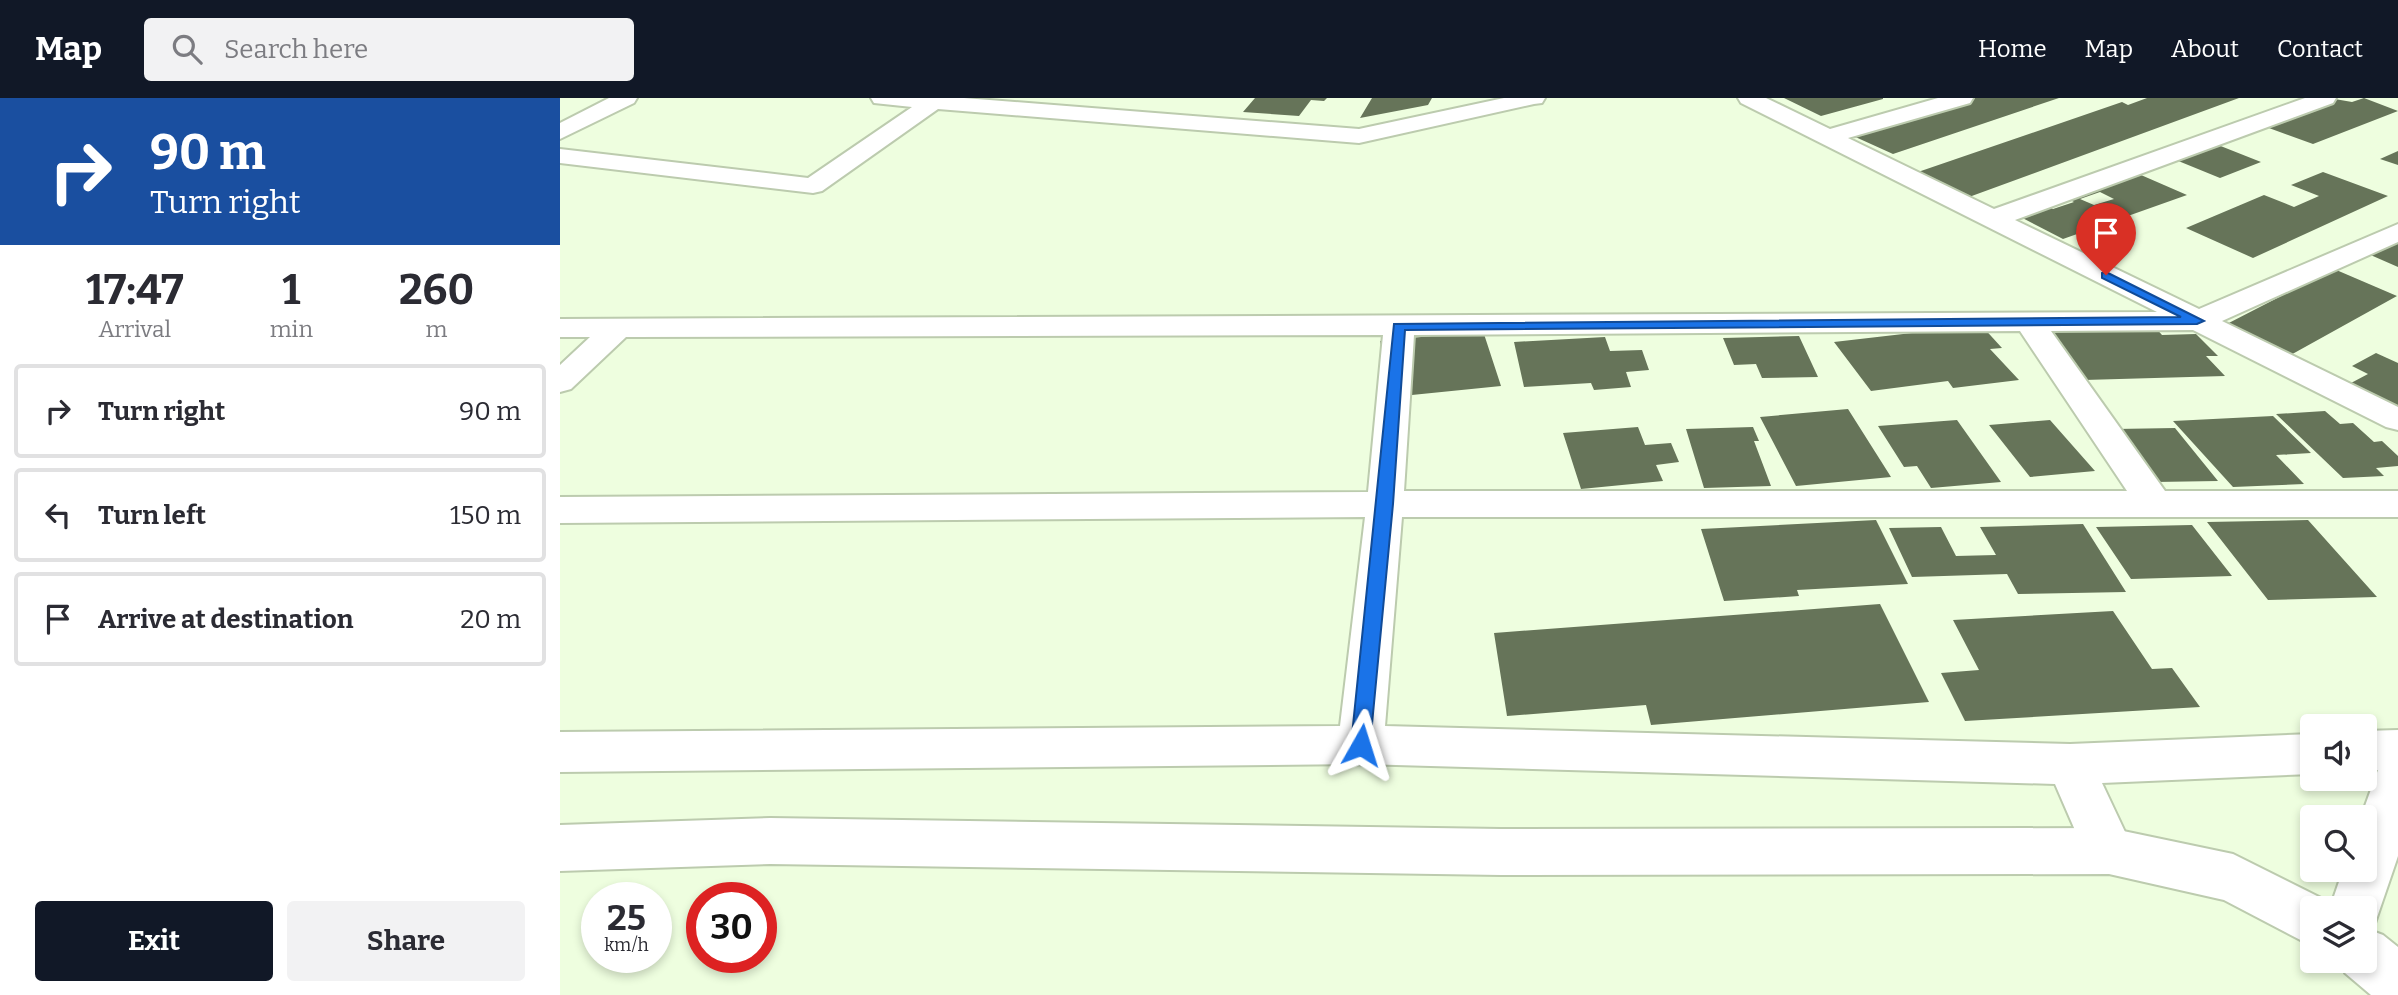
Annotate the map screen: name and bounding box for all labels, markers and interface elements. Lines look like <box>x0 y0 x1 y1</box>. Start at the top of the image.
search box <box>144 18 634 81</box>
text: Map <box>35 29 102 69</box>
icon: search <box>168 30 206 68</box>
text: Search here <box>224 34 368 65</box>
text: Home <box>1978 35 2047 63</box>
text: Map <box>2085 35 2133 63</box>
text: About <box>2171 35 2239 63</box>
text: Contact <box>2277 35 2363 63</box>
text: 90 m <box>150 123 266 182</box>
icon: right <box>35 126 126 217</box>
text: Turn right <box>150 183 301 221</box>
pin <box>2076 203 2136 275</box>
icon: arrive <box>2087 214 2125 252</box>
text: 17:47 <box>86 265 184 315</box>
text: 1 <box>282 265 300 315</box>
text: 260 <box>399 265 474 315</box>
text: Arrival <box>98 315 171 343</box>
text: min <box>270 315 313 343</box>
text: m <box>426 315 447 343</box>
icon: right <box>39 392 77 430</box>
text: Turn right <box>98 396 225 427</box>
text: 90 m <box>459 396 521 427</box>
icon: left <box>39 496 77 534</box>
text: Turn left <box>98 500 206 531</box>
text: 150 m <box>450 500 521 531</box>
icon: arrive <box>39 600 77 638</box>
text: Arrive at destination <box>98 604 353 635</box>
text: 20 m <box>460 604 521 635</box>
position arrow <box>1324 708 1398 782</box>
map controls <box>2300 714 2377 973</box>
button: sound <box>2300 714 2377 791</box>
button: search <box>2300 805 2377 882</box>
speed limit sign: 30 <box>686 882 777 973</box>
button: layers <box>2300 896 2377 973</box>
text: 25 <box>607 897 646 939</box>
button: Exit <box>35 901 273 981</box>
button: Share <box>287 901 525 981</box>
text: km/h <box>604 934 649 956</box>

